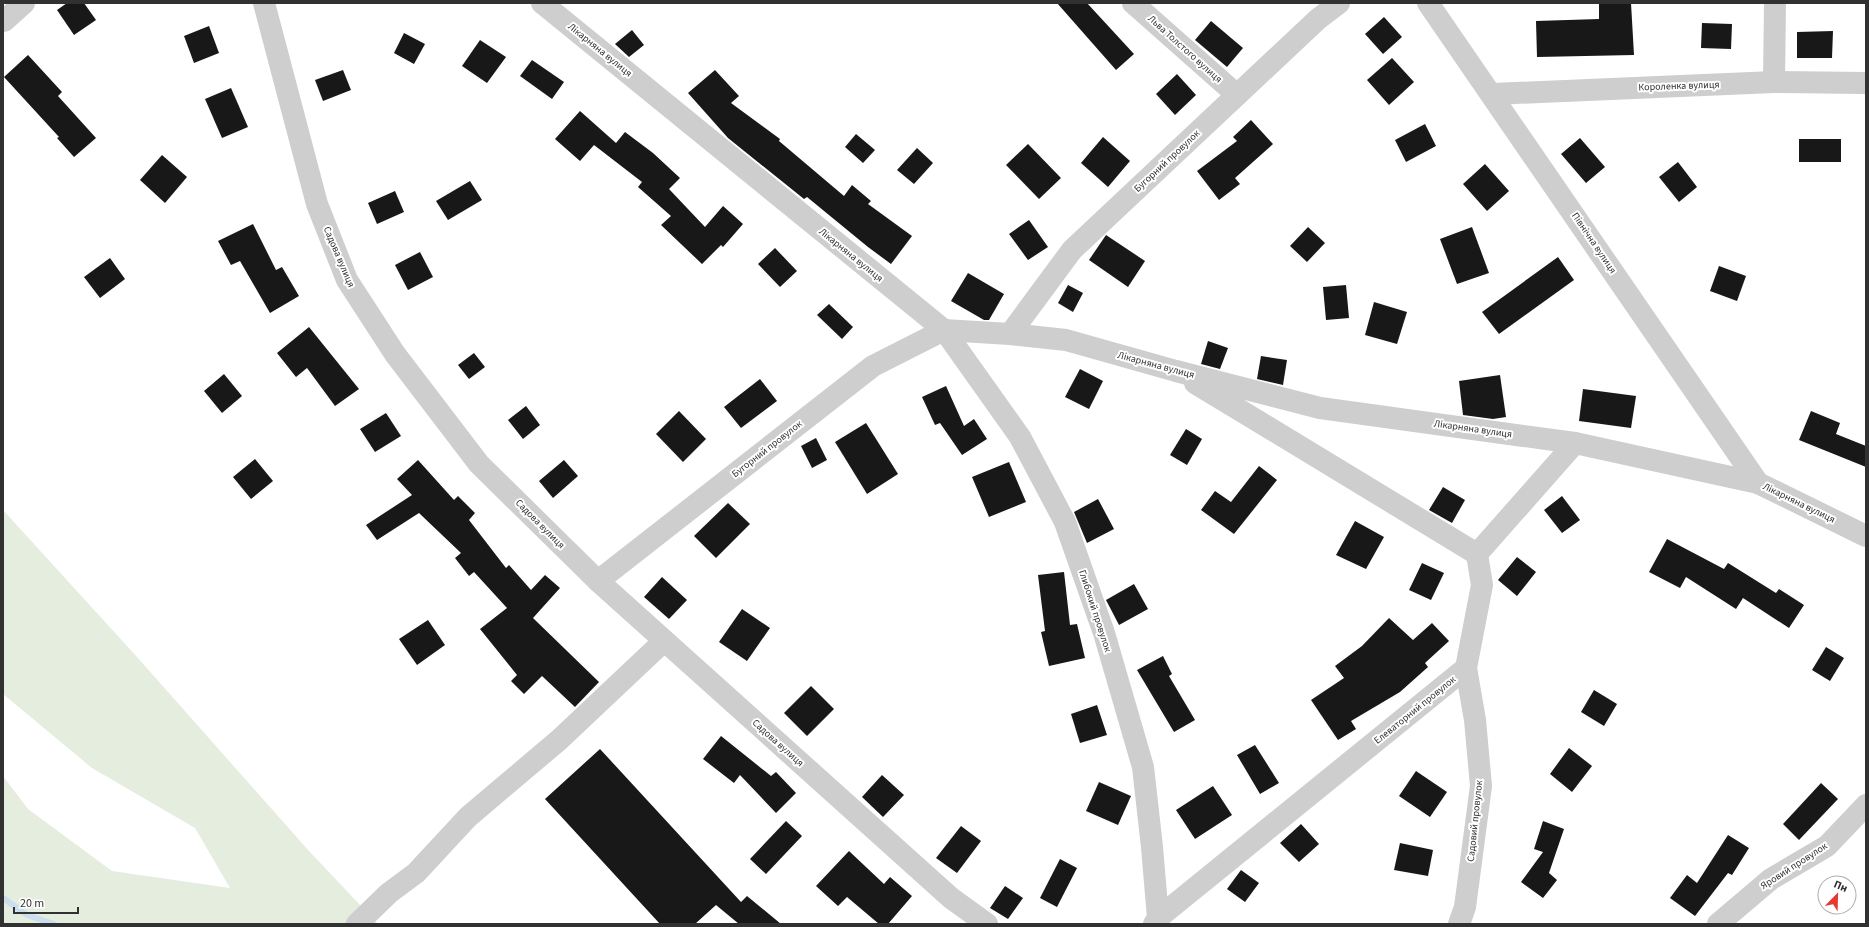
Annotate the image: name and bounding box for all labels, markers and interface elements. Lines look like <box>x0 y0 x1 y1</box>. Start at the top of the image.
street label: Льва Толстого вулиця <box>1145 12 1225 86</box>
street label: Лікарняна вулиця <box>565 20 635 80</box>
street label: Короленка вулиця <box>1638 78 1720 94</box>
street label: Бугорний провулок <box>1131 127 1203 195</box>
street label: Північна вулиця <box>1568 210 1620 276</box>
street label: Садова вулиця <box>320 224 358 290</box>
street label: Лікарняна вулиця <box>816 225 886 285</box>
street label: Лікарняна вулиця <box>1116 348 1196 382</box>
street label: Бугорний провулок <box>729 417 805 481</box>
street label: Лікарняна вулиця <box>1433 417 1513 441</box>
street label: Лікарняна вулиця <box>1760 479 1838 527</box>
street label: Садова вулиця <box>512 496 568 552</box>
street label: Глибокий провулок <box>1075 568 1115 654</box>
street label: Елеваторний провулок <box>1371 673 1459 747</box>
street label: Садова вулиця <box>749 716 807 770</box>
street label: Садовий провулок <box>1464 780 1486 862</box>
street label: Яровий провулок <box>1758 839 1830 893</box>
north arrow <box>1817 875 1857 915</box>
text: Пн <box>1831 877 1850 896</box>
scale bar <box>14 889 78 915</box>
text: 20 m <box>20 895 44 912</box>

